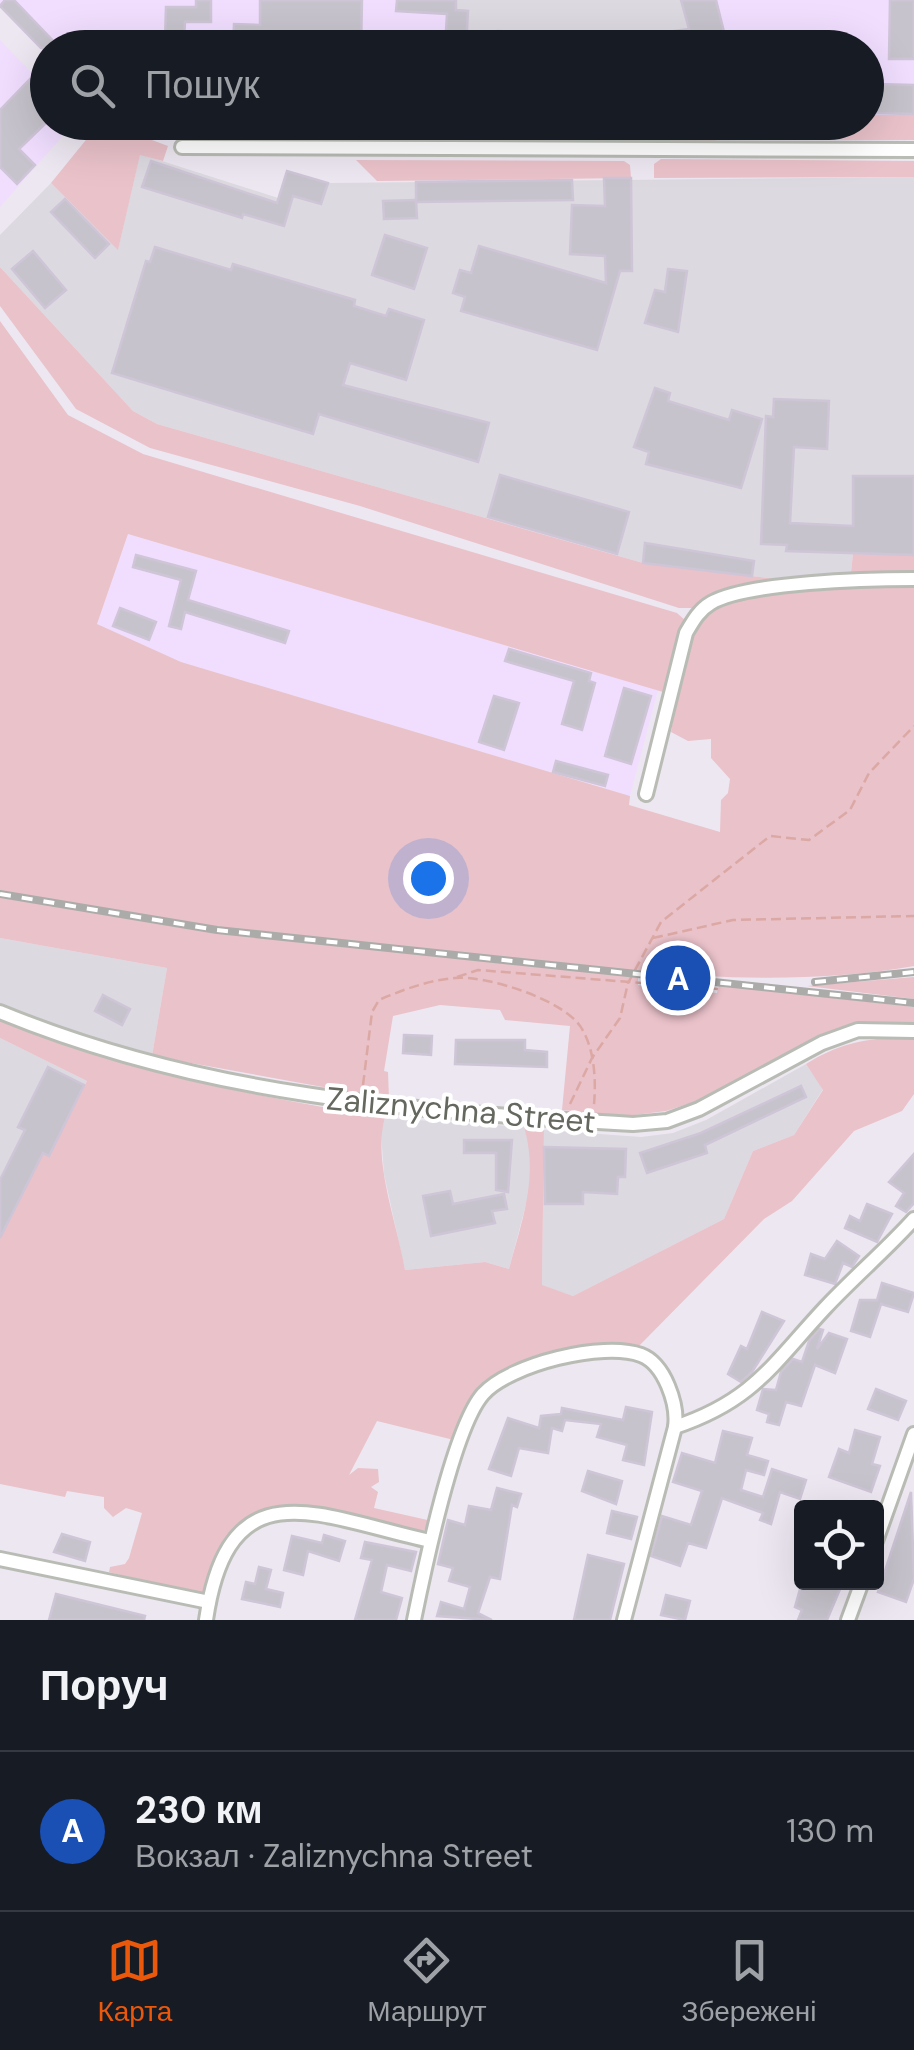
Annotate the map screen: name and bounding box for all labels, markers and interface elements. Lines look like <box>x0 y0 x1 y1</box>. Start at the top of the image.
search box <box>30 30 884 140</box>
icon: search <box>65 58 120 113</box>
text: Пошук <box>145 60 260 110</box>
your location <box>403 853 454 904</box>
pin: A <box>646 940 710 1016</box>
street label: Zaliznychna Street <box>325 1077 597 1143</box>
map controls <box>794 1500 884 1590</box>
button: locate <box>794 1500 884 1590</box>
text: Поруч <box>40 1658 169 1713</box>
text: 230 км <box>135 1785 263 1835</box>
text: A <box>61 1810 84 1852</box>
text: 130 m <box>786 1810 874 1852</box>
text: Вокзал · Zaliznychna Street <box>135 1835 533 1877</box>
tab: Карта <box>97 1933 172 2030</box>
tab: Маршрут <box>367 1933 487 2030</box>
tab: Збережені <box>682 1933 817 2030</box>

